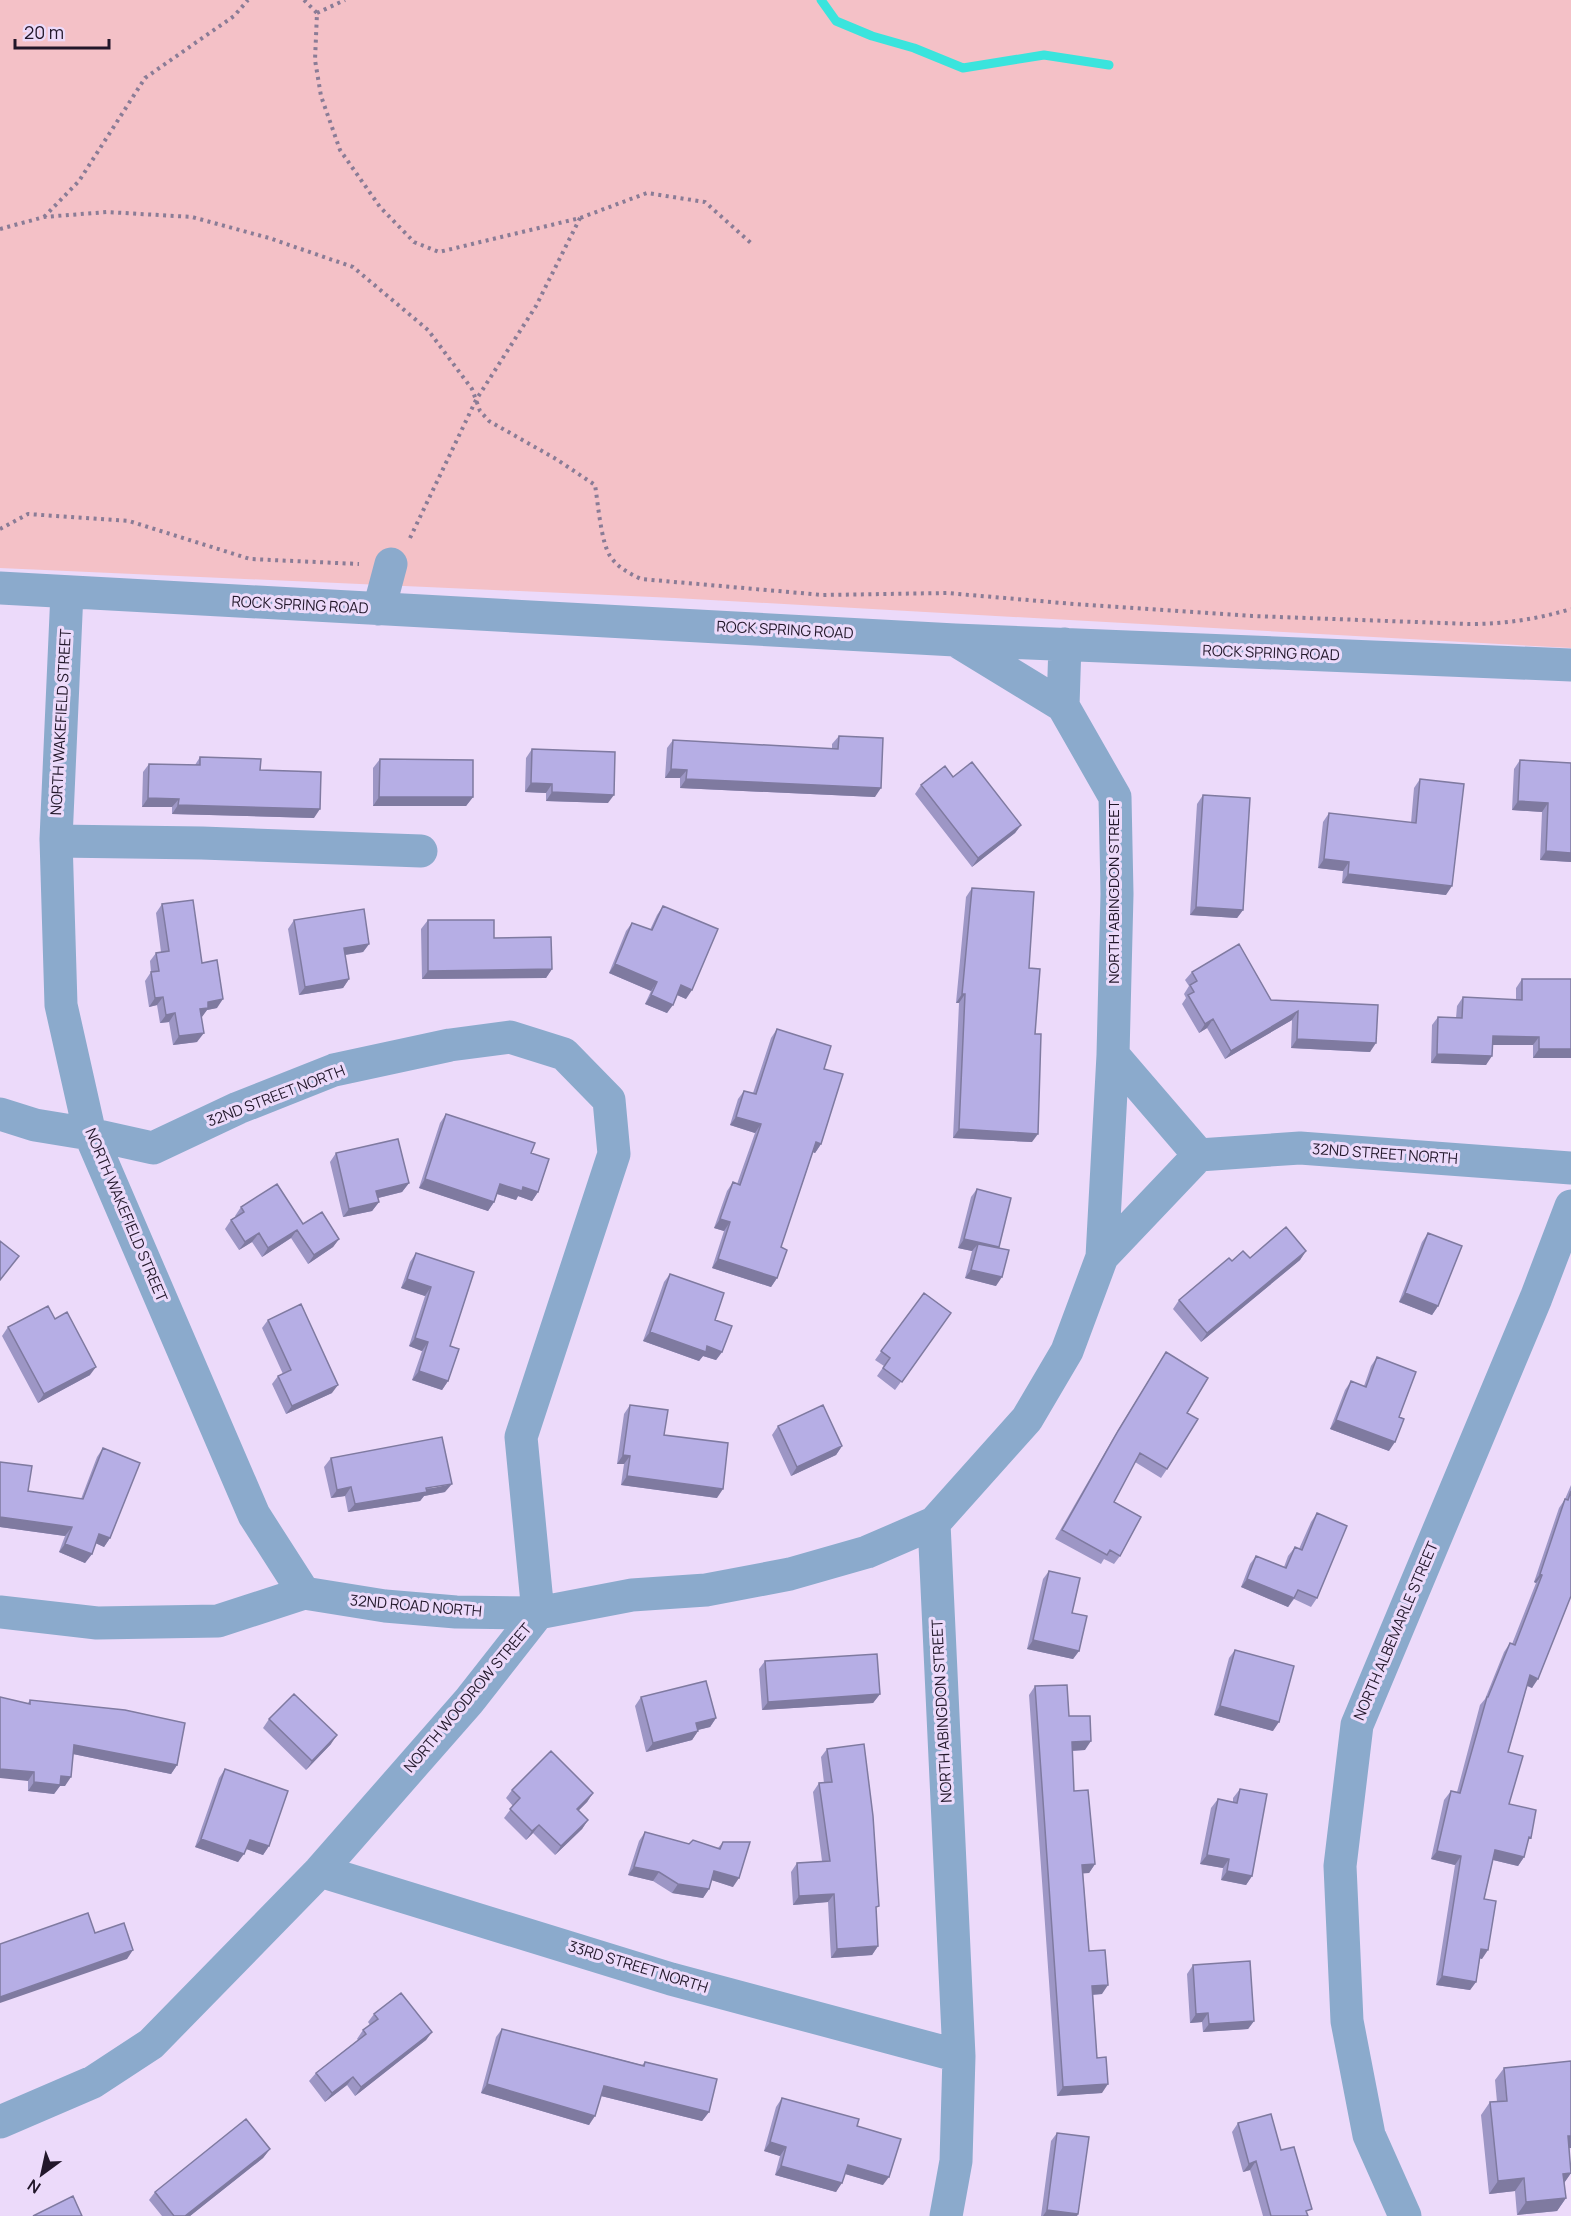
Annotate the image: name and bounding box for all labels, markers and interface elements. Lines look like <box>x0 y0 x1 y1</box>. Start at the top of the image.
scale bar <box>15 12 110 50</box>
text: 20 m <box>24 20 64 44</box>
street label: ROCK SPRING ROAD <box>231 590 369 619</box>
street label: ROCK SPRING ROAD <box>716 615 854 644</box>
street label: NORTH WAKEFIELD STREET <box>45 628 76 816</box>
street label: ROCK SPRING ROAD <box>1202 640 1340 665</box>
street label: NORTH ABINGDON STREET <box>1103 800 1124 984</box>
street label: 32ND STREET NORTH <box>204 1060 348 1132</box>
street label: NORTH WAKEFIELD STREET <box>80 1125 173 1305</box>
street label: 32ND STREET NORTH <box>1311 1138 1459 1169</box>
street label: NORTH ALBEMARLE STREET <box>1348 1538 1443 1723</box>
street label: 32ND ROAD NORTH <box>349 1589 483 1622</box>
street label: NORTH WOODROW STREET <box>399 1619 536 1777</box>
street label: NORTH ABINGDON STREET <box>926 1619 957 1803</box>
street label: 33RD STREET NORTH <box>566 1935 711 1998</box>
north arrow <box>12 2144 72 2204</box>
text: N <box>23 2174 45 2199</box>

